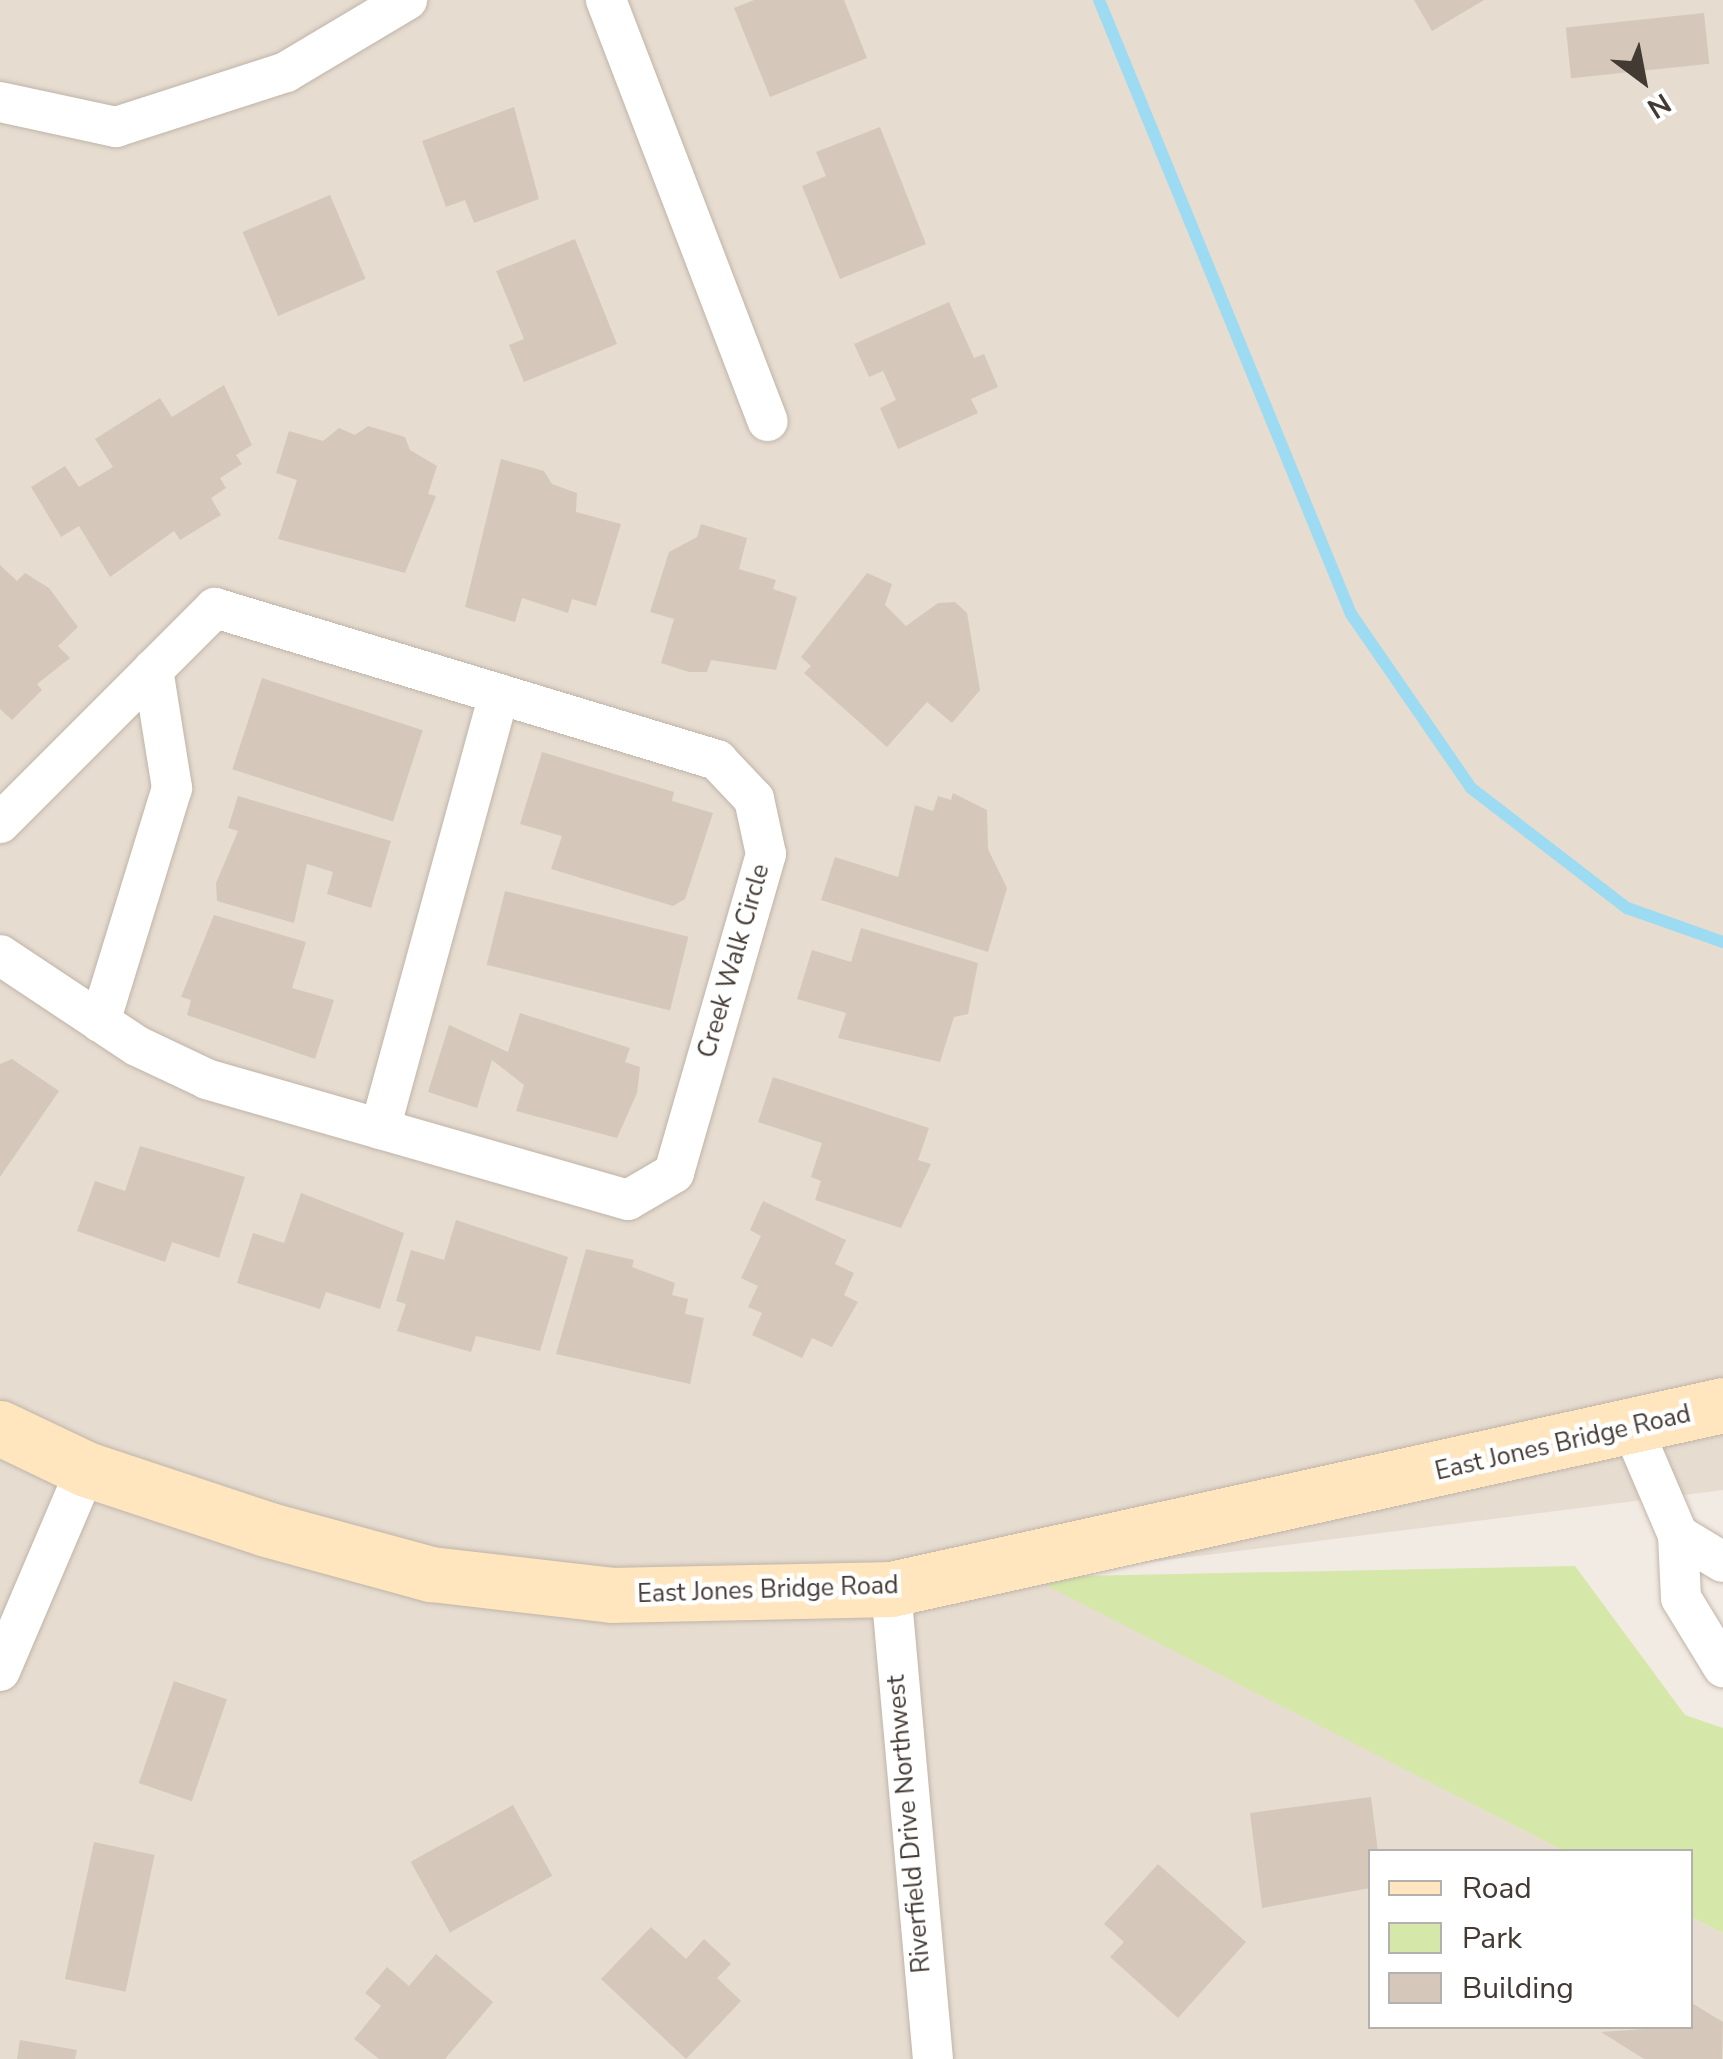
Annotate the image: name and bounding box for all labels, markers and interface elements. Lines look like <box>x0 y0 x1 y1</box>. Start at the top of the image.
north arrow <box>1593 30 1693 130</box>
text: N <box>1640 84 1678 127</box>
street label: Creek Walk Circle <box>692 861 776 1061</box>
street label: East Jones Bridge Road <box>1432 1399 1694 1487</box>
street label: East Jones Bridge Road <box>637 1570 899 1610</box>
street label: Riverfield Drive Northwest <box>881 1674 937 1974</box>
legend <box>1368 1849 1693 2029</box>
text: Road <box>1462 1868 1532 1909</box>
text: Park <box>1462 1918 1522 1959</box>
text: Building <box>1462 1968 1574 2009</box>

